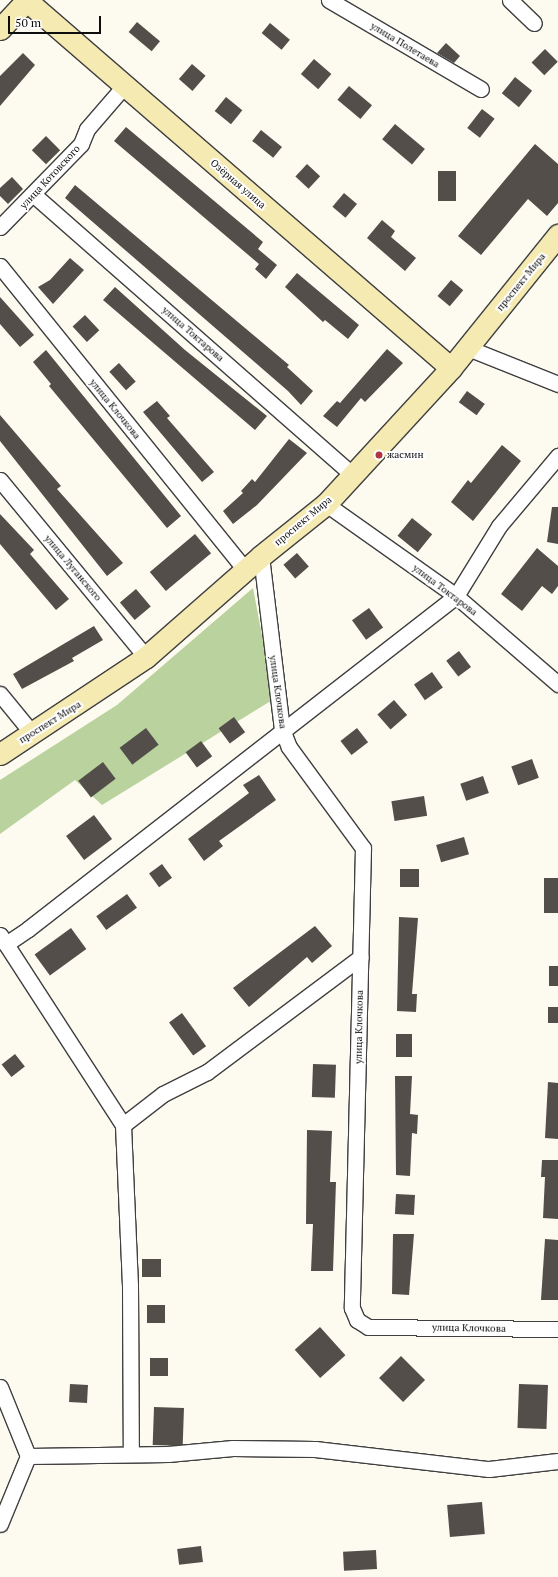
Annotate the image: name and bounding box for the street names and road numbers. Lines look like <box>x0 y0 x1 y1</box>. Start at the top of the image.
street label: улица Полетаева <box>368 20 442 70</box>
street label: улица Котовского <box>17 143 83 211</box>
street label: Озёрная улица <box>208 157 268 211</box>
street label: проспект Мира <box>494 251 548 313</box>
street label: улица Токтарова <box>160 304 226 364</box>
street label: улица Клочкова <box>87 376 143 442</box>
street label: проспект Мира <box>272 493 334 549</box>
street label: улица Луганского <box>42 533 104 603</box>
street label: улица Токтарова <box>410 562 480 618</box>
street label: улица Клочкова <box>267 655 289 729</box>
street label: проспект Мира <box>17 698 83 746</box>
street label: улица Клочкова <box>352 990 366 1064</box>
street label: улица Клочкова <box>432 1321 506 1335</box>

